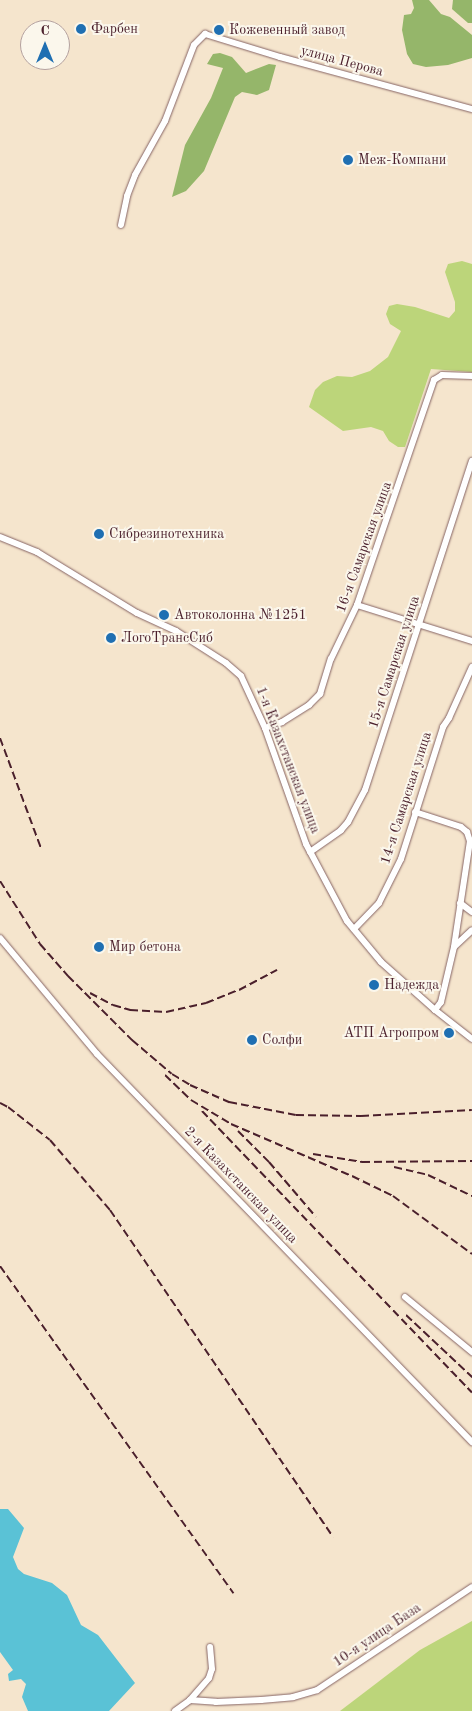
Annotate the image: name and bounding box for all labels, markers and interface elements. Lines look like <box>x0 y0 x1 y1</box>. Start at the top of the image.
north arrow <box>20 20 70 70</box>
place label: Фарбен <box>91 21 138 37</box>
place label: Кожевенный завод <box>229 22 345 38</box>
marker: Фарбен <box>75 23 87 35</box>
text: С <box>40 24 50 38</box>
marker: Кожевенный завод <box>213 24 225 36</box>
street label: улица Перова <box>299 42 385 80</box>
place label: Меж-Компани <box>358 152 446 168</box>
marker: Меж-Компани <box>342 154 354 166</box>
street label: 16-я Самарская улица <box>332 479 396 615</box>
place label: Сибрезинотехника <box>109 526 224 542</box>
marker: Сибрезинотехника <box>93 528 105 540</box>
street label: 15-я Самарская улица <box>365 594 423 730</box>
place label: Автоколонна №1251 <box>174 607 307 623</box>
marker: Автоколонна №1251 <box>158 609 170 621</box>
place label: ЛогоТрансСиб <box>121 630 213 646</box>
marker: ЛогоТрансСиб <box>105 632 117 644</box>
street label: 1-я Казахстанская улица <box>252 684 324 836</box>
street label: 14-я Самарская улица <box>377 730 435 866</box>
place label: Мир бетона <box>109 939 181 955</box>
marker: Мир бетона <box>93 941 105 953</box>
place label: Надежда <box>384 977 439 993</box>
marker: Надежда <box>368 979 380 991</box>
place label: АТП Агропром <box>344 1025 439 1041</box>
marker: АТП Агропром <box>443 1027 455 1039</box>
place label: Солфи <box>262 1032 302 1048</box>
marker: Солфи <box>246 1034 258 1046</box>
street label: 2-я Казахстанская улица <box>181 1123 301 1247</box>
street label: 10-я улица База <box>330 1599 424 1671</box>

